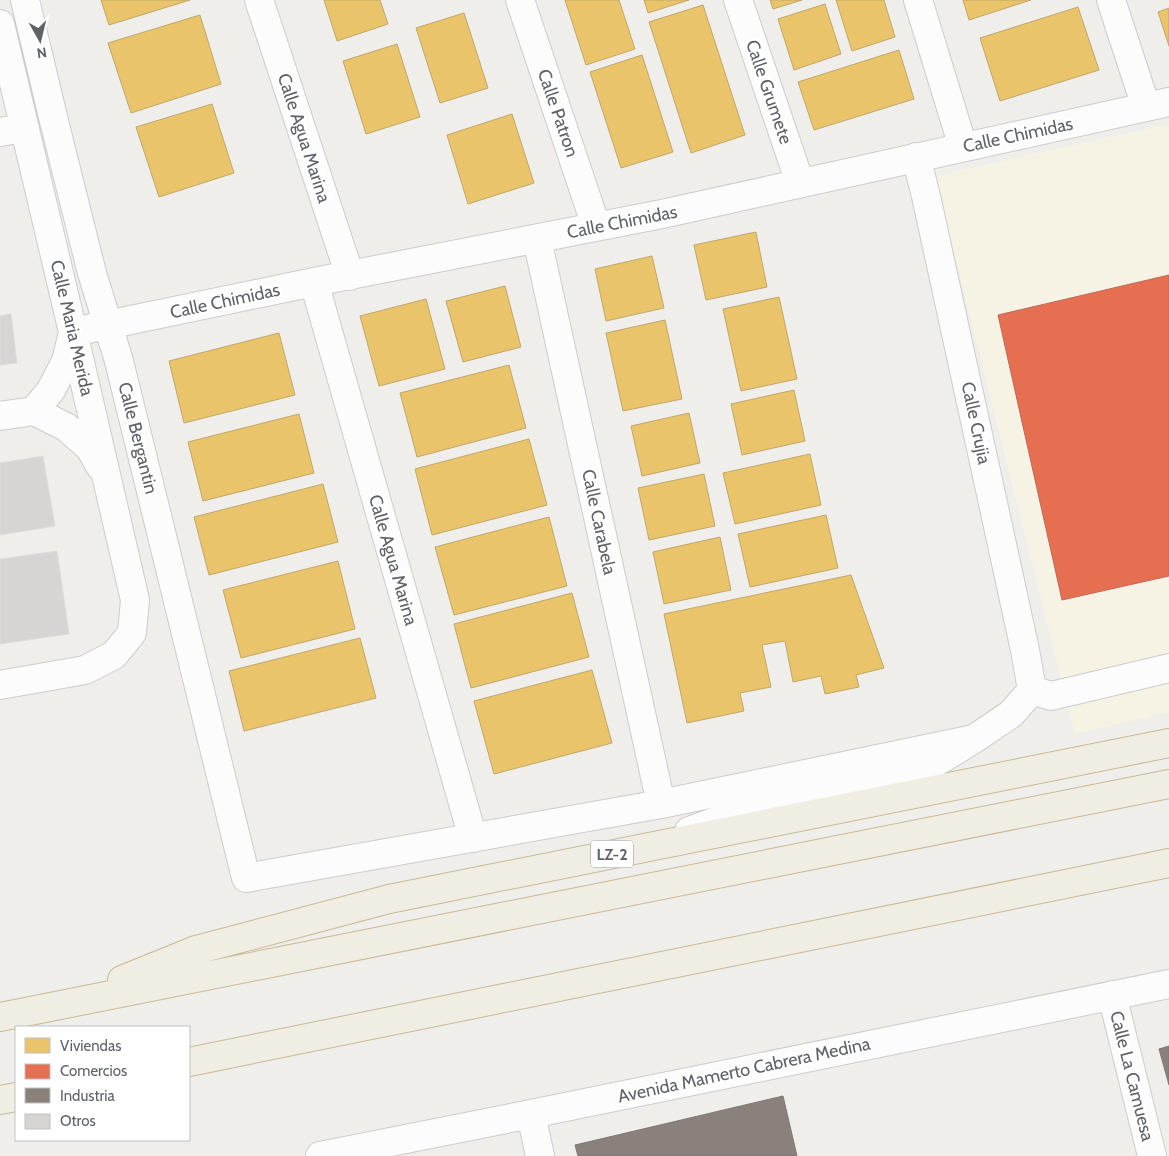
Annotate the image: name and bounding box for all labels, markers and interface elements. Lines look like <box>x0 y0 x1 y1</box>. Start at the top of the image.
north arrow <box>15 15 65 65</box>
street label: Calle Grumete <box>741 37 797 147</box>
text: N <box>36 43 48 62</box>
street label: Calle Patron <box>533 66 583 160</box>
street label: Calle Agua Marina <box>273 71 335 206</box>
street label: Calle Chimidas <box>961 113 1075 157</box>
street label: Calle Chimidas <box>565 201 679 243</box>
street label: Calle Maria Merida <box>46 258 98 398</box>
street label: Calle Chimidas <box>168 279 282 323</box>
street label: Calle Bergantin <box>113 380 163 496</box>
street label: Calle Crujia <box>957 380 996 467</box>
street label: Calle Carabela <box>577 467 621 577</box>
street label: Calle Agua Marina <box>364 492 422 628</box>
road number: LZ-2 <box>591 841 633 868</box>
street label: Calle La Camuesa <box>1105 1009 1159 1144</box>
legend <box>15 1026 190 1141</box>
street label: Avenida Mamerto Cabrera Medina <box>616 1032 873 1108</box>
text: Viviendas <box>60 1037 121 1055</box>
text: Comercios <box>60 1062 127 1080</box>
text: Industria <box>60 1087 115 1105</box>
text: Otros <box>60 1112 96 1130</box>

